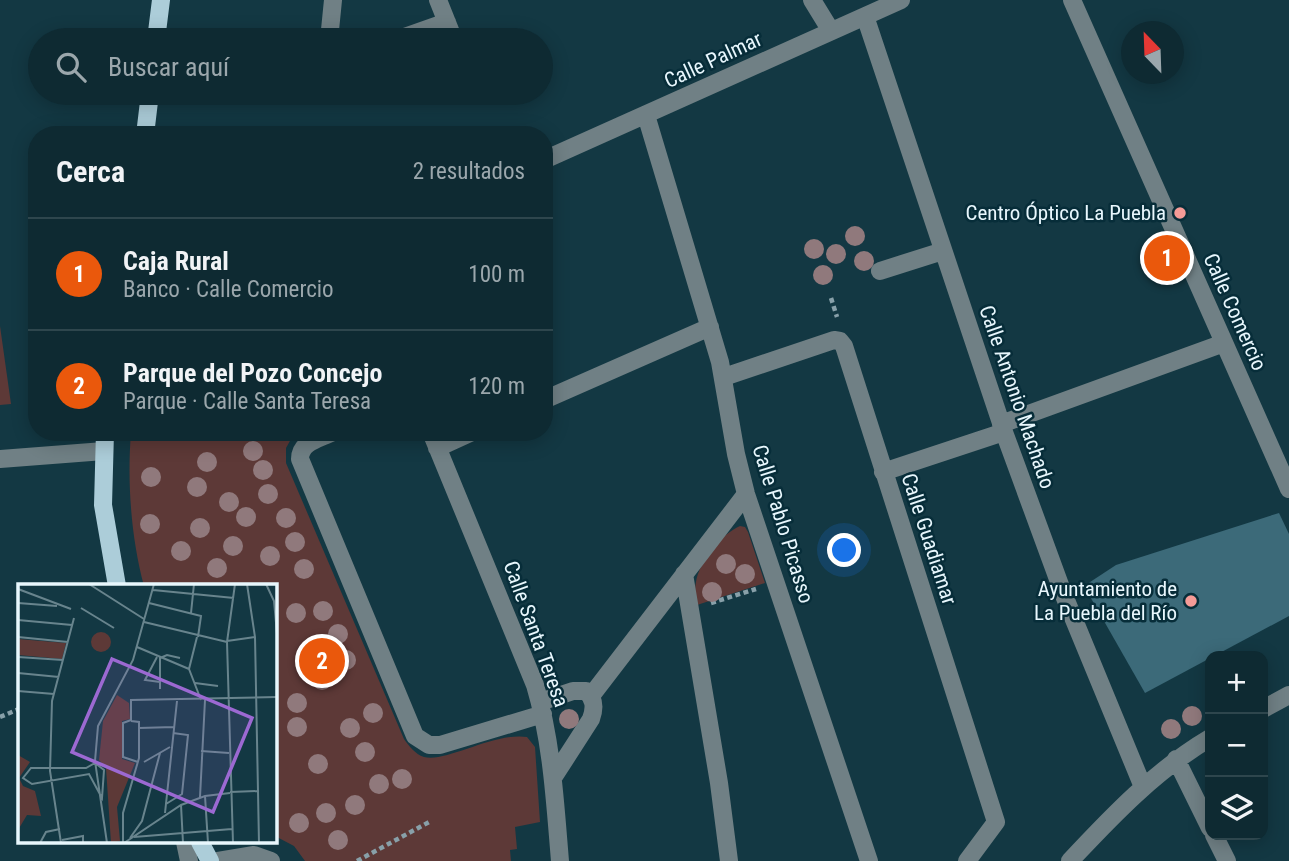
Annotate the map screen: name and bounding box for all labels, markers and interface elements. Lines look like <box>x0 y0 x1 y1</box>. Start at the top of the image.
north arrow <box>1121 21 1184 84</box>
street label: Calle Palmar <box>660 27 766 93</box>
search box <box>28 28 553 105</box>
icon: search <box>52 48 90 86</box>
text: Buscar aquí <box>108 52 229 82</box>
text: Cerca <box>56 154 125 189</box>
text: 2 resultados <box>413 158 525 185</box>
place label: Centro Óptico La Puebla <box>966 201 1166 225</box>
marker: Centro Óptico La Puebla <box>1172 205 1188 221</box>
pin: 1 <box>1144 232 1190 284</box>
text: Caja Rural <box>123 246 229 276</box>
street label: Calle Comercio <box>1198 250 1272 374</box>
text: 1 <box>73 261 85 288</box>
text: 100 m <box>468 261 525 288</box>
text: Banco · Calle Comercio <box>123 276 334 303</box>
street label: Calle Antonio Machado <box>974 302 1060 492</box>
text: Parque del Pozo Concejo <box>123 358 382 388</box>
text: 2 <box>73 373 85 400</box>
text: 120 m <box>468 373 525 400</box>
text: Parque · Calle Santa Teresa <box>123 388 371 415</box>
street label: Calle Pablo Picasso <box>748 442 818 606</box>
street label: Calle Guadiamar <box>897 470 961 608</box>
your location <box>827 533 861 567</box>
street label: Calle Santa Teresa <box>498 558 574 710</box>
place label: Ayuntamiento de La Puebla del Río <box>1034 577 1177 625</box>
inset map <box>18 584 276 844</box>
marker: Ayuntamiento de La Puebla del Río <box>1183 593 1199 609</box>
pin: 2 <box>299 635 345 687</box>
map controls <box>1205 651 1268 840</box>
button: + <box>1205 651 1268 714</box>
button: − <box>1205 714 1268 777</box>
button: layers <box>1205 777 1268 840</box>

